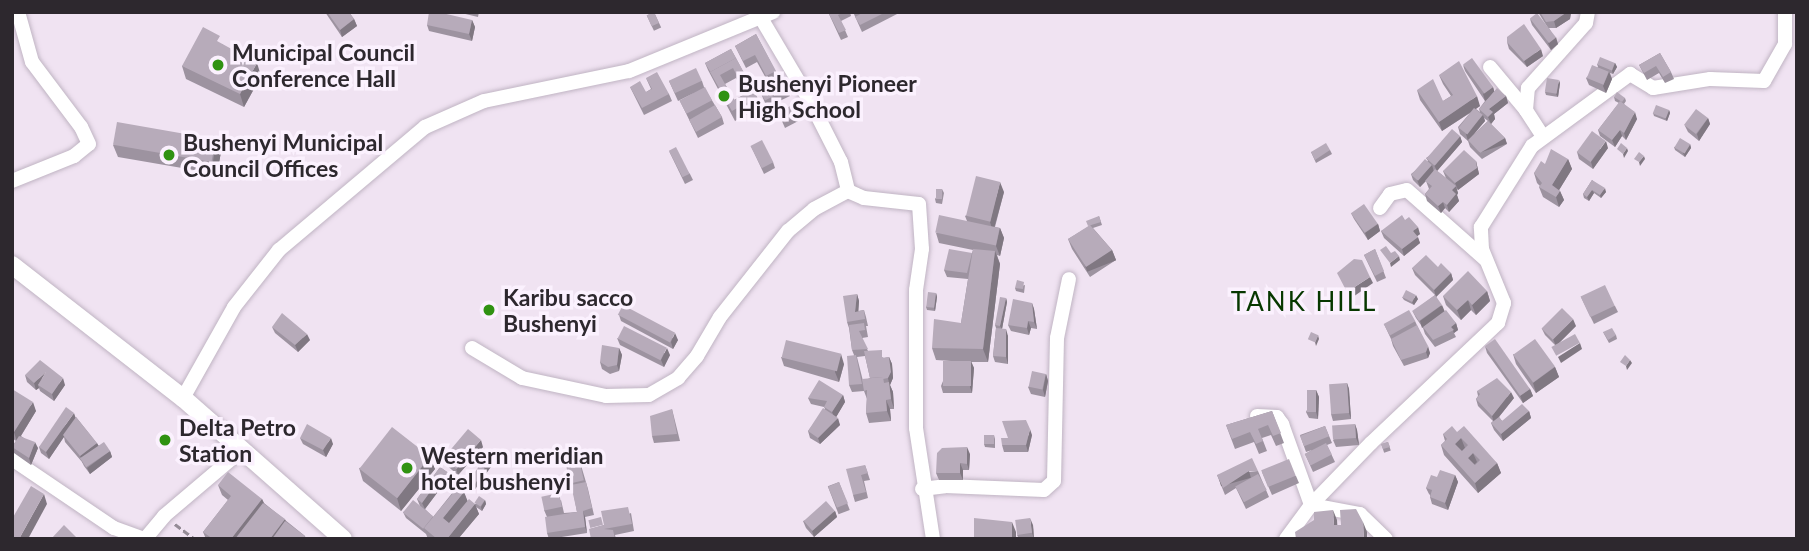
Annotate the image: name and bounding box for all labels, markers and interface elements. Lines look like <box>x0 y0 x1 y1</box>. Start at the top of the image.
place label: Municipal Council Conference Hall <box>232 38 415 92</box>
marker: Municipal Council Conference Hall <box>210 57 226 73</box>
place label: Bushenyi Pioneer High School <box>738 69 917 123</box>
marker: Bushenyi Pioneer High School <box>716 88 732 104</box>
place label: Bushenyi Municipal Council Offices <box>183 128 383 182</box>
marker: Bushenyi Municipal Council Offices <box>161 147 177 163</box>
place label: Karibu sacco Bushenyi <box>503 283 633 337</box>
district label: TANK HILL <box>1232 286 1376 318</box>
marker: Karibu sacco Bushenyi <box>481 302 497 318</box>
place label: Delta Petro Station <box>179 413 296 467</box>
marker: Delta Petro Station <box>157 432 173 448</box>
place label: Western meridian hotel bushenyi <box>421 441 604 495</box>
marker: Western meridian hotel bushenyi <box>399 460 415 476</box>

